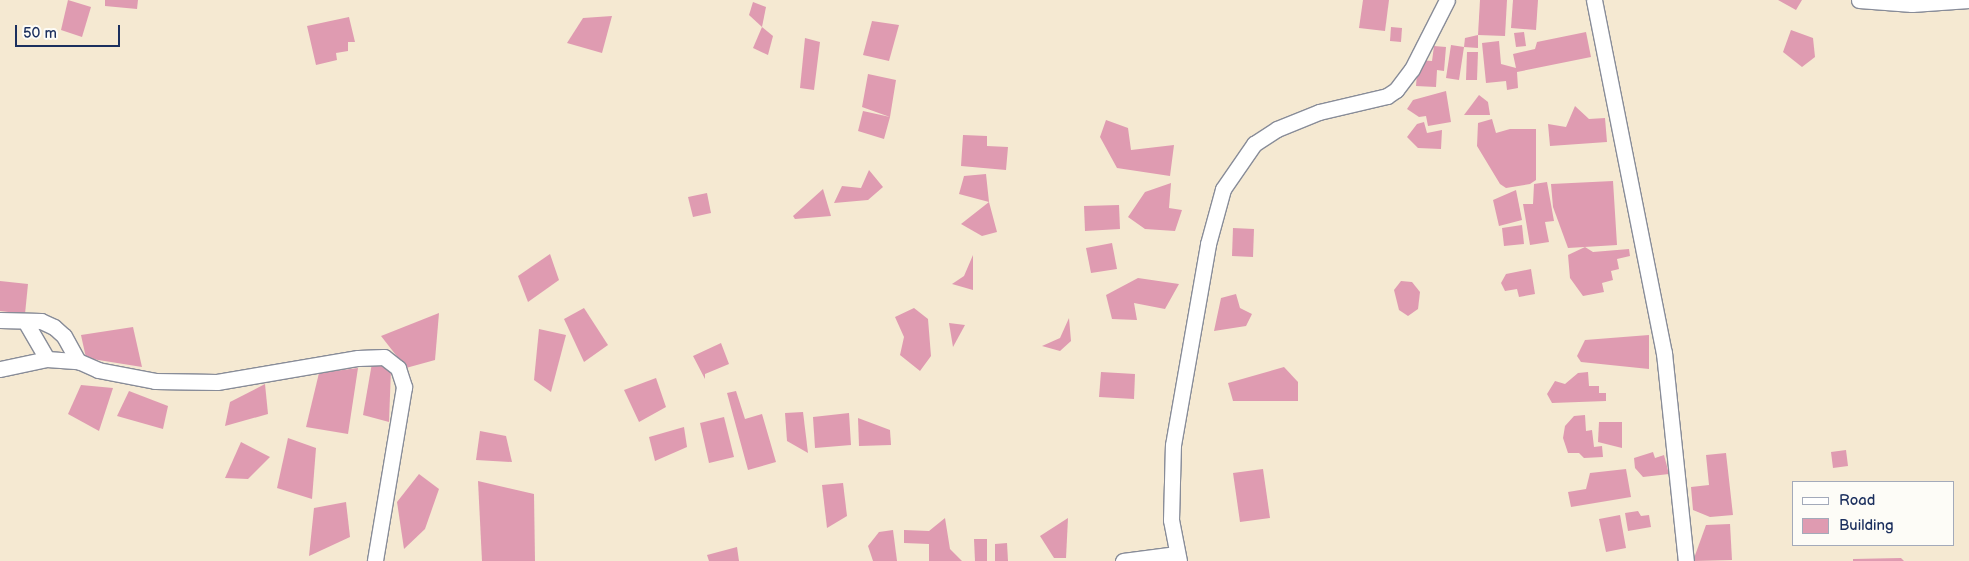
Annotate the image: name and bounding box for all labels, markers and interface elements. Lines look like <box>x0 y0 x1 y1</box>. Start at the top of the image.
scale bar <box>18 15 122 47</box>
text: 50 m <box>23 24 57 43</box>
legend <box>1792 481 1954 546</box>
text: Road <box>1839 491 1875 510</box>
text: Building <box>1839 516 1894 535</box>

